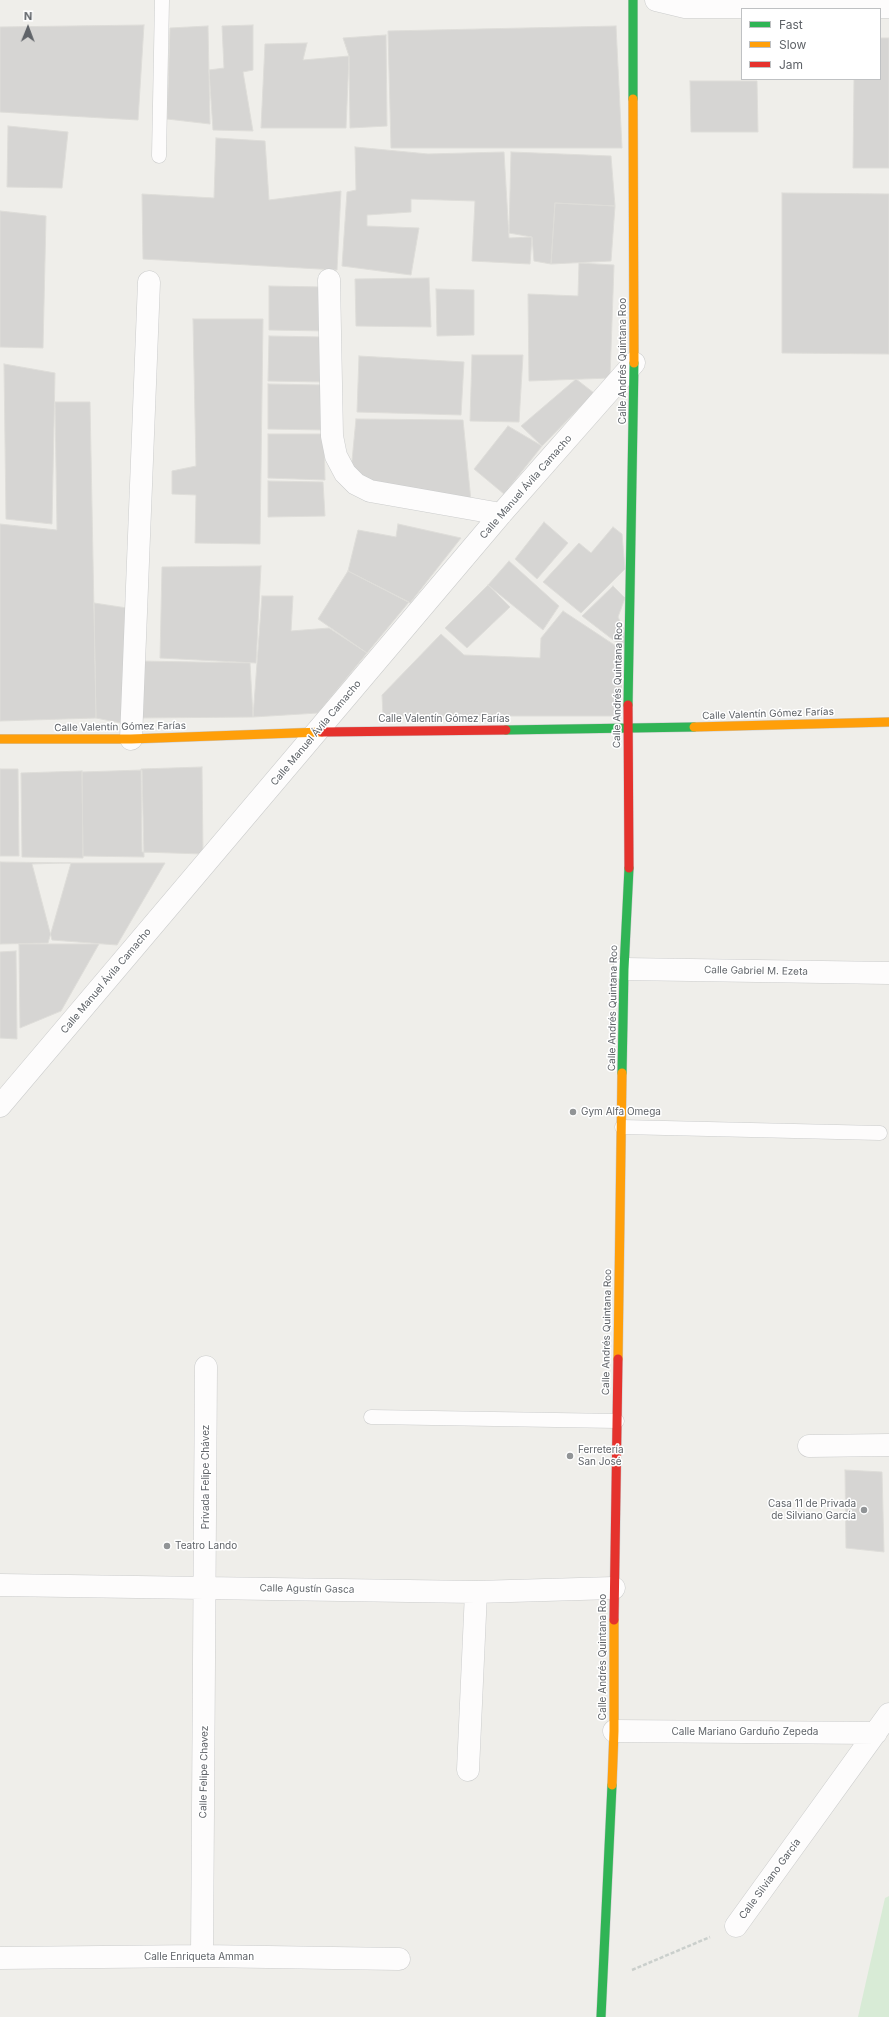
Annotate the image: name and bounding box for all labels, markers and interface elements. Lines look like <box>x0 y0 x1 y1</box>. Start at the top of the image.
north arrow <box>8 8 48 48</box>
legend <box>741 8 881 80</box>
text: N <box>24 9 33 23</box>
text: Fast <box>779 17 803 32</box>
text: Slow <box>779 37 806 52</box>
text: Jam <box>779 57 803 72</box>
street label: Calle Andrés Quintana Roo <box>617 298 629 424</box>
street label: Calle Manuel Ávila Camacho <box>478 433 574 541</box>
street label: Calle Andrés Quintana Roo <box>611 622 625 748</box>
street label: Calle Manuel Ávila Camacho <box>268 678 364 788</box>
street label: Calle Valentín Gómez Farías <box>702 706 834 722</box>
street label: Calle Valentín Gómez Farías <box>378 713 510 725</box>
street label: Calle Valentín Gómez Farías <box>54 720 186 734</box>
street label: Calle Manuel Ávila Camacho <box>58 926 154 1036</box>
street label: Calle Andrés Quintana Roo <box>606 945 620 1071</box>
street label: Calle Gabriel M. Ezeta <box>704 964 808 978</box>
place label: Gym Alfa Omega <box>581 1106 661 1118</box>
marker: Gym Alfa Omega <box>568 1107 578 1117</box>
street label: Calle Andrés Quintana Roo <box>600 1269 614 1395</box>
street label: Privada Felipe Chávez <box>200 1425 212 1529</box>
place label: Ferretería San José <box>578 1444 624 1468</box>
marker: Ferretería San José <box>565 1451 575 1461</box>
place label: Casa 11 de Privada de Silviano García <box>768 1498 856 1522</box>
marker: Casa 11 de Privada de Silviano García <box>859 1505 869 1515</box>
place label: Teatro Lando <box>175 1540 237 1552</box>
marker: Teatro Lando <box>162 1541 172 1551</box>
street label: Calle Agustín Gasca <box>259 1582 355 1596</box>
street label: Calle Andrés Quintana Roo <box>597 1594 609 1720</box>
street label: Calle Felipe Chavez <box>197 1726 211 1818</box>
street label: Calle Mariano Garduño Zepeda <box>672 1726 818 1738</box>
street label: Calle Silviano García <box>737 1836 803 1922</box>
street label: Calle Enriqueta Amman <box>144 1951 254 1963</box>

